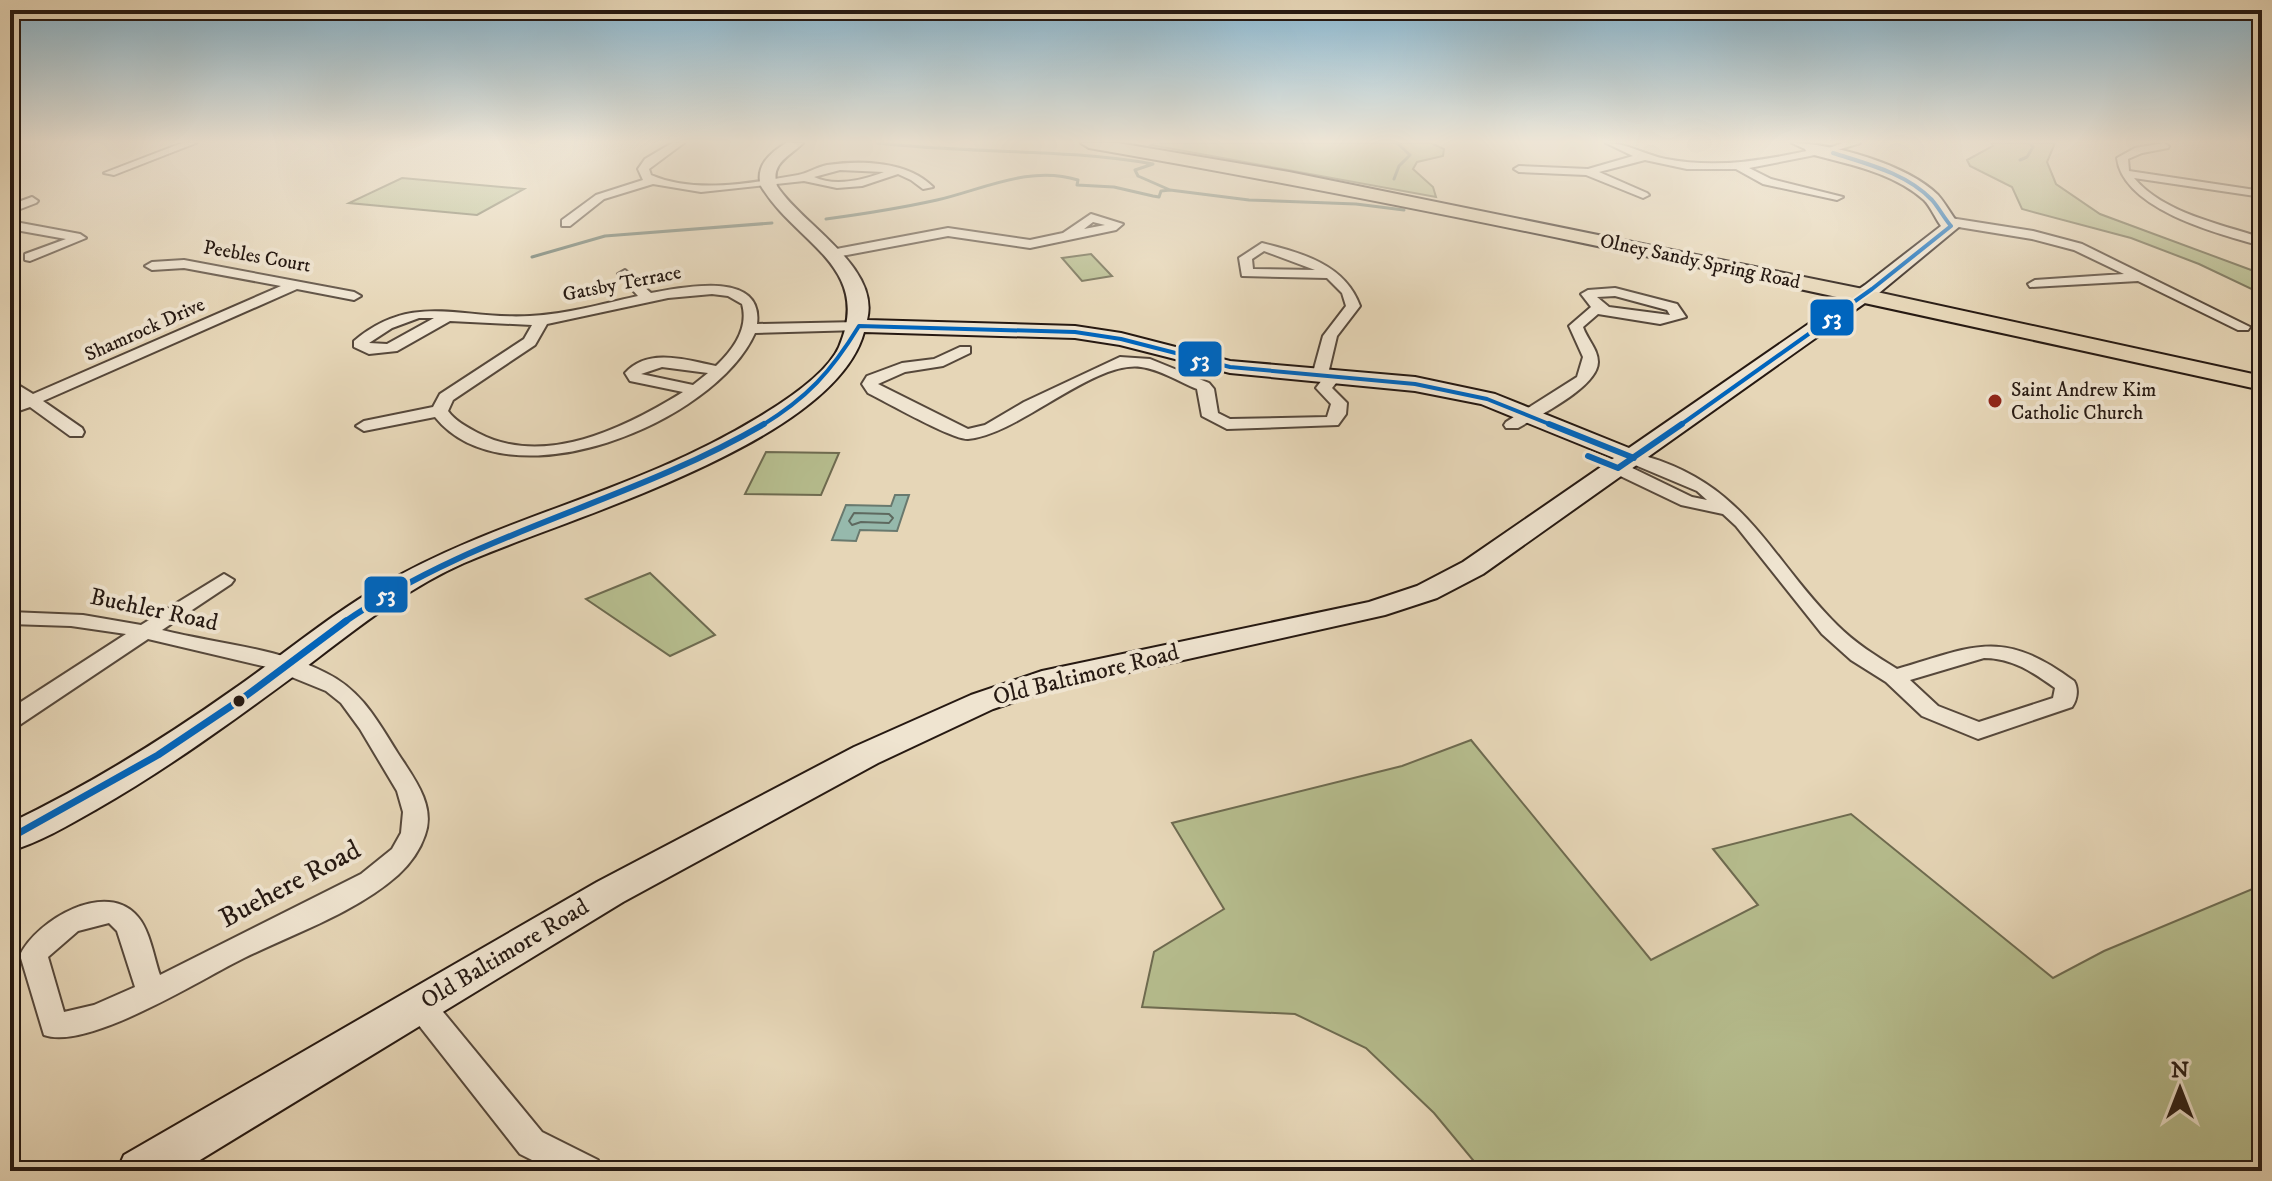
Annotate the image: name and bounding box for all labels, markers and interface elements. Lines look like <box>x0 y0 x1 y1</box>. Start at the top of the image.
street label: Olney Sandy Spring Road <box>1597 229 1803 295</box>
street label: Peebles Court <box>201 235 313 279</box>
street label: Gatsby Terrace <box>561 260 683 308</box>
street label: Shamrock Drive <box>81 292 209 368</box>
line badge: 53 <box>1809 298 1855 337</box>
text: 53 <box>1821 305 1842 332</box>
line badge: 53 <box>1177 340 1223 378</box>
text: 53 <box>1189 347 1210 374</box>
place label: Saint Andrew Kim Catholic Church <box>2011 378 2156 426</box>
marker: Saint Andrew Kim Catholic Church <box>1986 392 2004 410</box>
line badge: 53 <box>363 575 409 614</box>
street label: Buehler Road <box>87 582 221 638</box>
text: 53 <box>375 582 396 609</box>
street label: Old Baltimore Road <box>990 637 1182 713</box>
unlabelled marker <box>231 693 247 709</box>
street label: Buehere Road <box>213 832 367 936</box>
street label: Old Baltimore Road <box>416 892 594 1016</box>
north arrow <box>2140 1049 2220 1129</box>
text: N <box>2171 1057 2189 1084</box>

